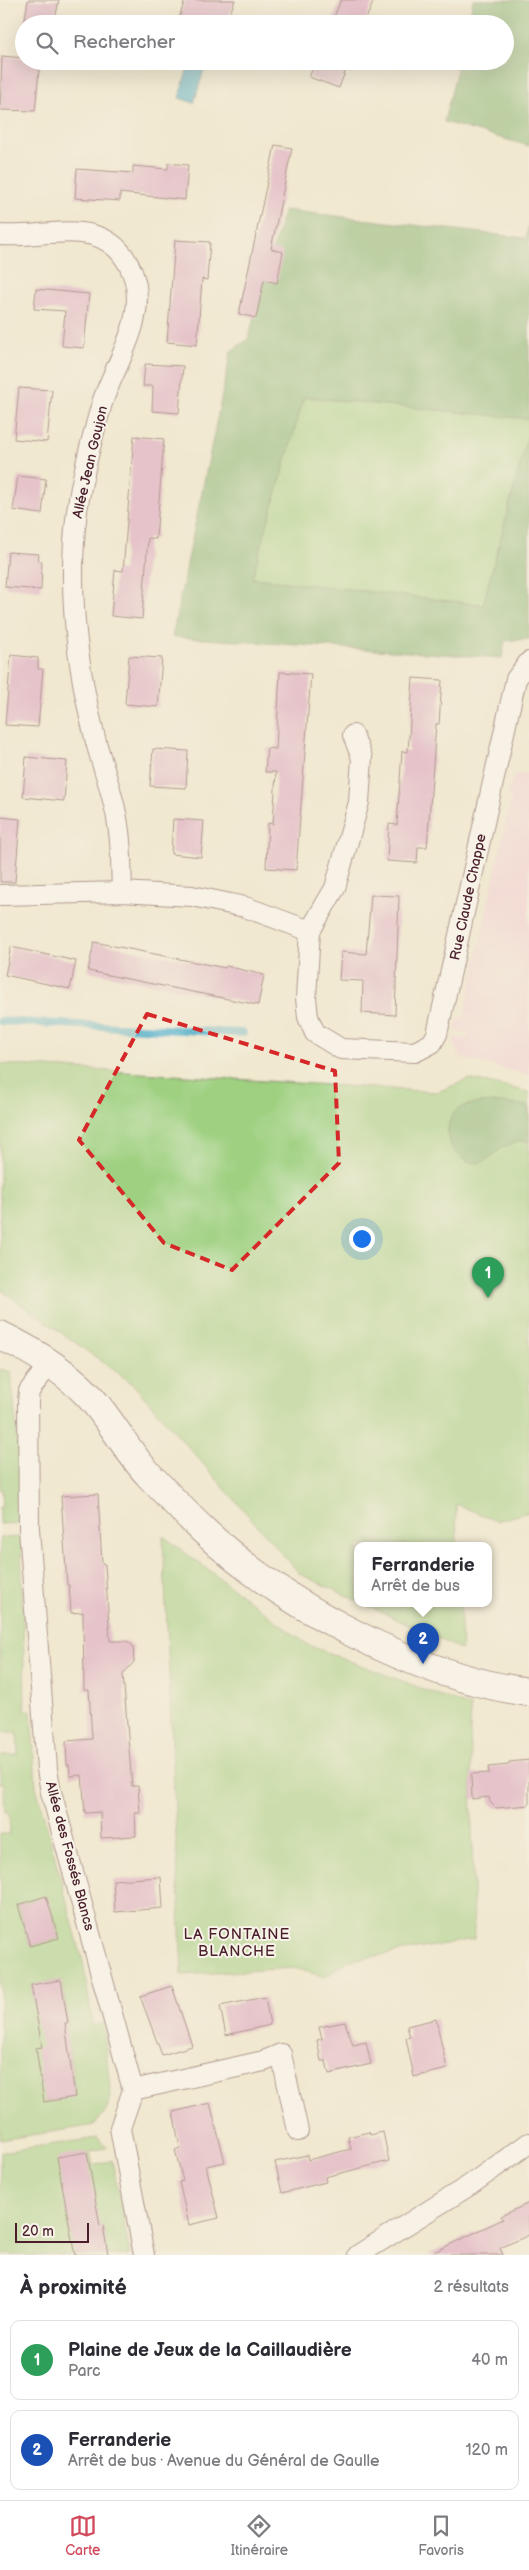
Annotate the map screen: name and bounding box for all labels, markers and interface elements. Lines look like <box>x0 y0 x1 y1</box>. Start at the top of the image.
search box <box>15 15 514 70</box>
icon: search <box>33 29 61 57</box>
text: Rechercher <box>73 31 175 54</box>
street label: Allée Jean Goujon <box>69 404 111 520</box>
street label: Rue Claude Chappe <box>446 832 490 962</box>
your location <box>349 1226 375 1252</box>
pin: 1 <box>472 1257 504 1298</box>
popup <box>354 1542 492 1607</box>
text: Ferranderie <box>371 1554 475 1577</box>
text: Arrêt de bus <box>371 1577 460 1596</box>
pin: 2 <box>407 1623 439 1664</box>
street label: Allée des Fossés Blancs <box>42 1779 98 1933</box>
district label: LA FONTAINE BLANCHE <box>184 1925 290 1961</box>
scale bar <box>15 2220 89 2243</box>
text: 20 m <box>22 2223 54 2240</box>
text: À proximité <box>20 2275 127 2300</box>
text: 2 résultats <box>434 2278 509 2297</box>
text: Plaine de Jeux de la Caillaudière <box>68 2339 352 2362</box>
text: 1 <box>34 2351 40 2370</box>
text: 40 m <box>471 2351 508 2370</box>
text: Parc <box>68 2362 100 2381</box>
text: Ferranderie <box>68 2429 171 2452</box>
text: 2 <box>32 2441 42 2460</box>
text: 120 m <box>465 2441 508 2460</box>
text: Arrêt de bus · Avenue du Général de Gaulle <box>68 2452 380 2471</box>
tab: Carte <box>65 2512 100 2559</box>
tab: Itinéraire <box>231 2512 288 2559</box>
tab: Favoris <box>418 2512 464 2559</box>

